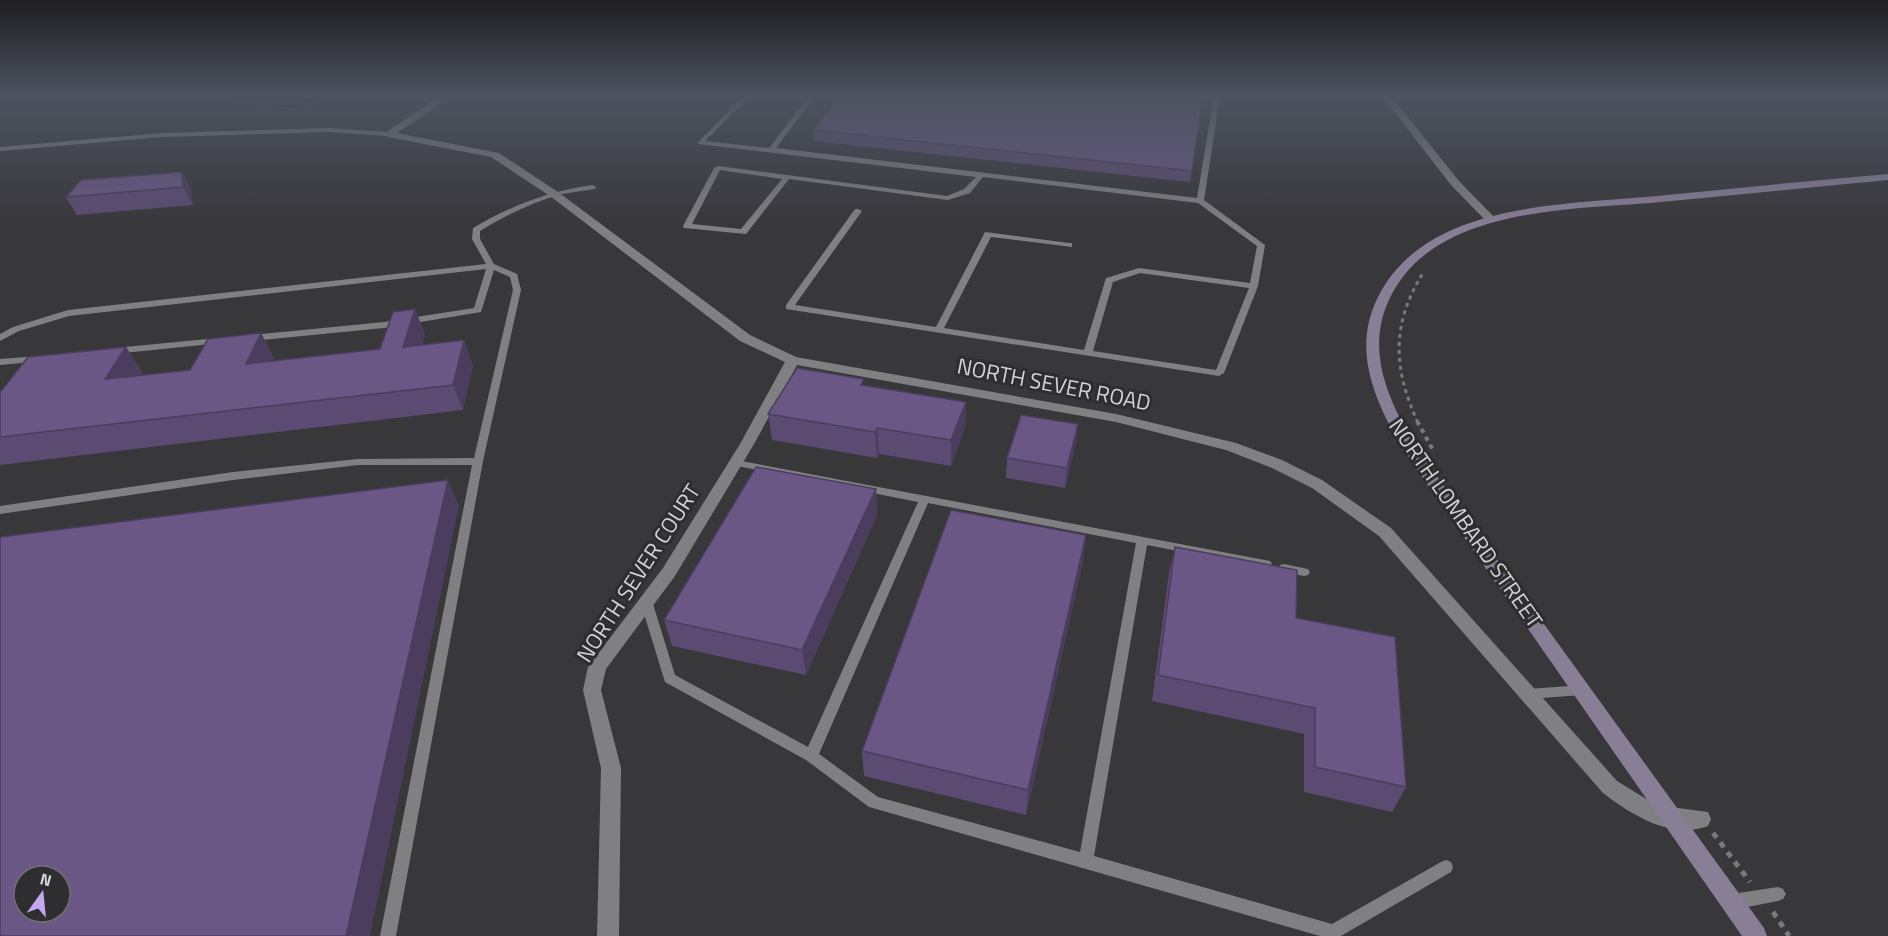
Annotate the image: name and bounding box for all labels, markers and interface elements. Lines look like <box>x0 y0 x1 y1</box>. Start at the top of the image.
street label: NORTH SEVER ROAD <box>954 349 1154 419</box>
street label: NORTH LOMBARD STREET <box>1381 411 1552 635</box>
street label: NORTH SEVER COURT <box>567 477 709 669</box>
north arrow <box>12 864 72 924</box>
text: N <box>37 866 54 893</box>

